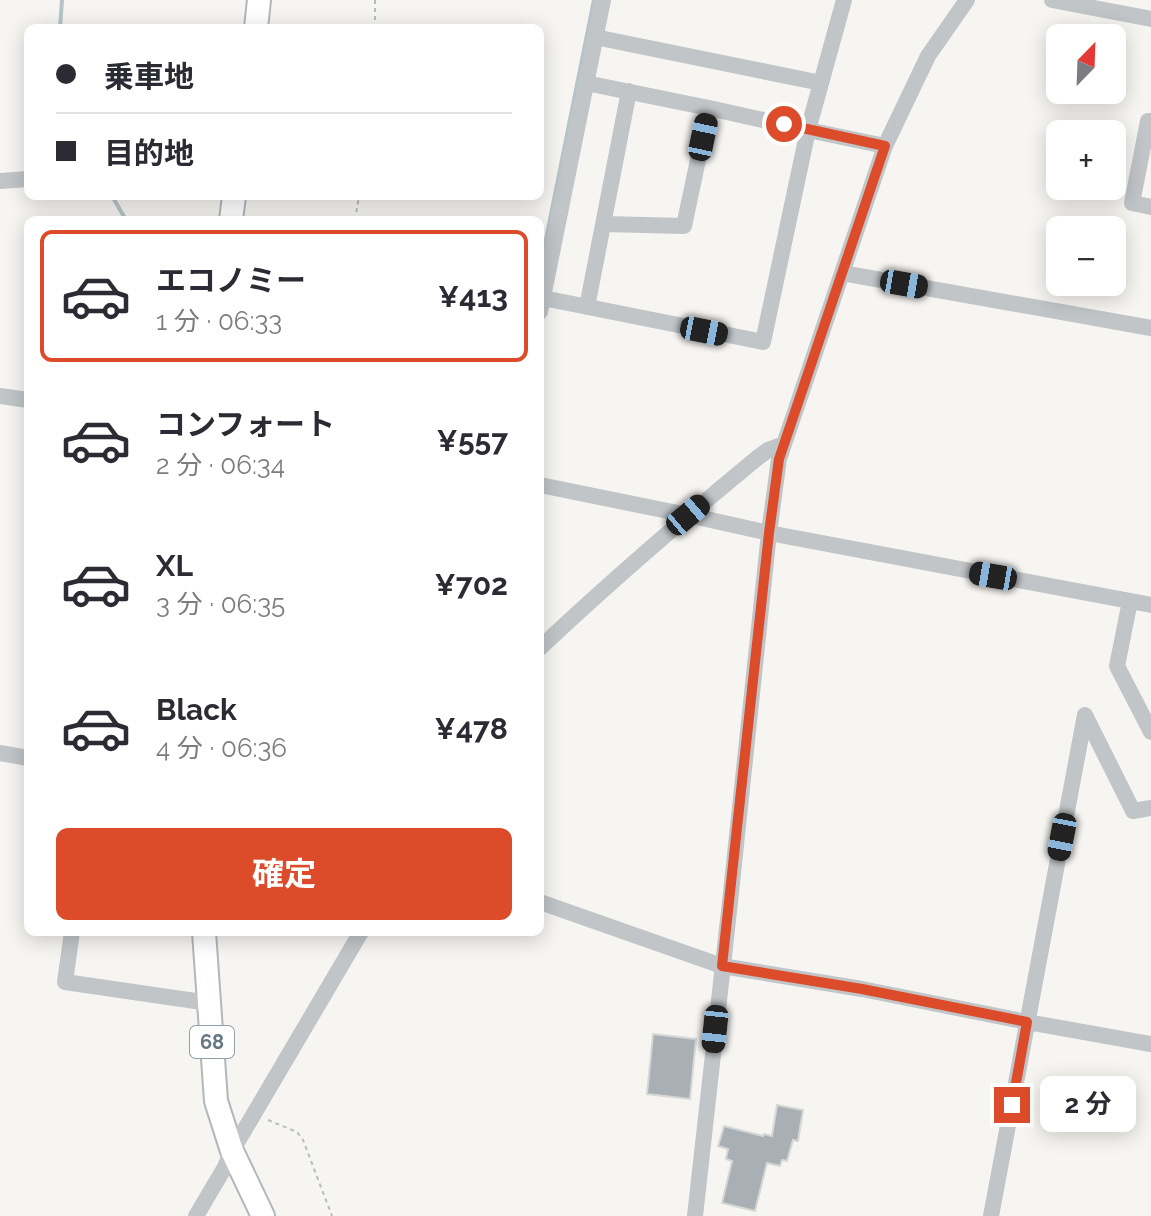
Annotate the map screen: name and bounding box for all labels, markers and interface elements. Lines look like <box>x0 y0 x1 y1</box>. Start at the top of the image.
north arrow <box>1046 24 1126 104</box>
map controls <box>1046 24 1126 296</box>
text: 乗車地 <box>104 59 194 94</box>
route start <box>766 106 802 142</box>
car <box>686 111 720 163</box>
button: + <box>1046 120 1126 200</box>
text: 目的地 <box>104 136 194 171</box>
button: − <box>1046 216 1126 296</box>
icon: car <box>60 260 132 332</box>
text: エコノミー <box>156 263 306 298</box>
car <box>878 268 930 300</box>
text: ¥413 <box>438 279 508 314</box>
text: 1 分 · 06:33 <box>156 306 282 336</box>
car <box>678 315 730 347</box>
icon: car <box>60 404 132 476</box>
text: コンフォート <box>156 407 335 442</box>
text: ¥557 <box>437 423 508 458</box>
text: 2 分 · 06:34 <box>156 450 285 480</box>
car <box>662 490 714 540</box>
icon: car <box>60 548 132 620</box>
text: XL <box>156 548 193 583</box>
car <box>967 560 1019 592</box>
text: ¥702 <box>434 567 508 602</box>
text: 3 分 · 06:35 <box>156 589 285 619</box>
icon: car <box>60 692 132 764</box>
text: Black <box>156 692 237 727</box>
text: ¥478 <box>435 711 508 746</box>
text: 4 分 · 06:36 <box>156 733 287 763</box>
car <box>1046 811 1078 863</box>
button: 確定 <box>56 828 512 920</box>
car <box>701 1004 729 1054</box>
road number: 68 <box>190 1026 234 1058</box>
callout: 2 分 <box>1040 1077 1136 1133</box>
route end <box>994 1087 1030 1123</box>
text: 2 分 <box>1065 1089 1111 1119</box>

